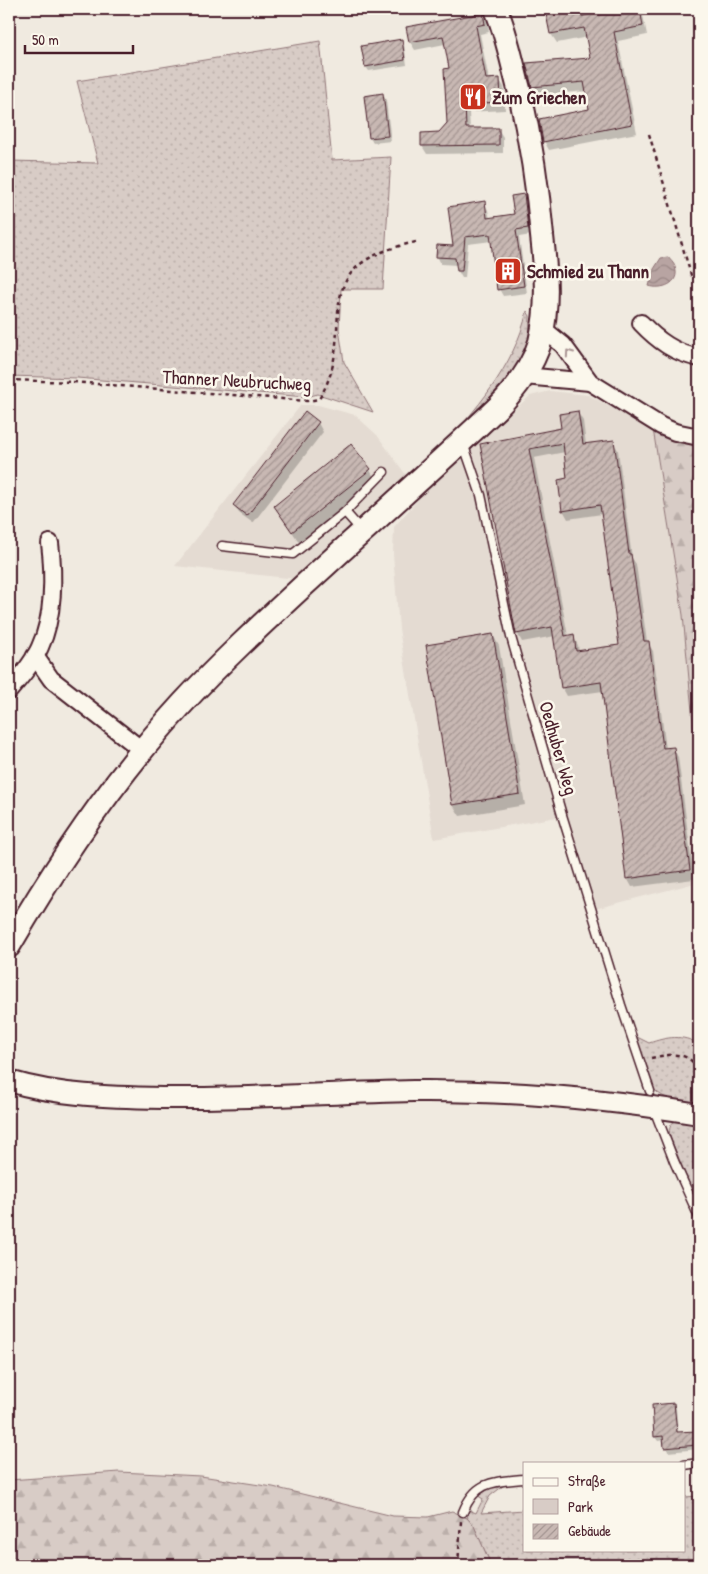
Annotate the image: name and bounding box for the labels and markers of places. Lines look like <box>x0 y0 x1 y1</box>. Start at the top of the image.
restaurant icon: Zum Griechen <box>458 82 488 112</box>
place label: Zum Griechen <box>492 84 587 110</box>
building icon: Schmied zu Thann <box>493 256 523 286</box>
place label: Schmied zu Thann <box>527 258 650 284</box>

